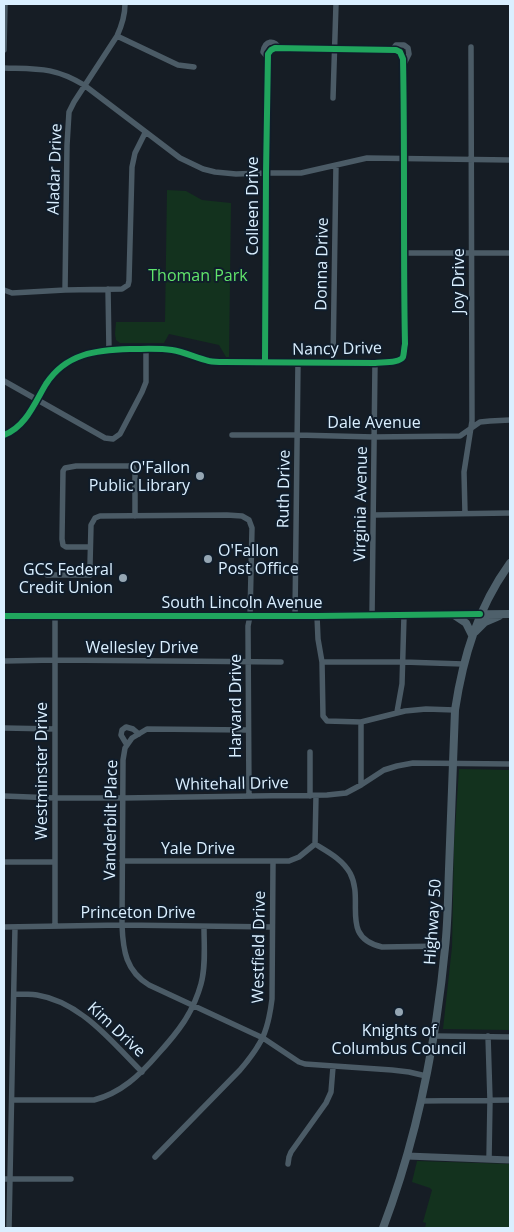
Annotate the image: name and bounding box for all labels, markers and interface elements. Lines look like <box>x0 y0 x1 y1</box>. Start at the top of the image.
street label: Aladar Drive <box>41 123 67 215</box>
street label: Colleen Drive <box>241 157 263 255</box>
street label: Donna Drive <box>309 217 333 311</box>
street label: Joy Drive <box>447 248 469 316</box>
park label: Thoman Park <box>148 264 248 286</box>
street label: Nancy Drive <box>292 336 382 360</box>
street label: Dale Avenue <box>327 411 421 433</box>
street label: Virginia Avenue <box>348 446 372 562</box>
street label: Ruth Drive <box>271 450 295 528</box>
place label: O'Fallon Public Library <box>89 456 191 496</box>
marker: O'Fallon Public Library <box>194 470 206 482</box>
place label: O'Fallon Post Office <box>218 539 299 579</box>
marker: O'Fallon Post Office <box>202 553 214 565</box>
place label: GCS Federal Credit Union <box>19 558 113 598</box>
marker: GCS Federal Credit Union <box>117 572 129 584</box>
street label: South Lincoln Avenue <box>161 591 323 613</box>
street label: Wellesley Drive <box>86 636 198 658</box>
street label: Harvard Drive <box>224 654 246 758</box>
street label: Westminster Drive <box>30 702 52 840</box>
street label: Vanderbilt Place <box>98 760 122 880</box>
street label: Whitehall Drive <box>175 771 289 795</box>
street label: Yale Drive <box>161 837 235 859</box>
street label: Highway 50 <box>418 878 446 966</box>
street label: Westfield Drive <box>246 890 270 1004</box>
street label: Princeton Drive <box>80 901 196 923</box>
street label: Kim Drive <box>83 996 151 1062</box>
marker: Knights of Columbus Council <box>393 1006 405 1018</box>
place label: Knights of Columbus Council <box>332 1019 466 1059</box>

